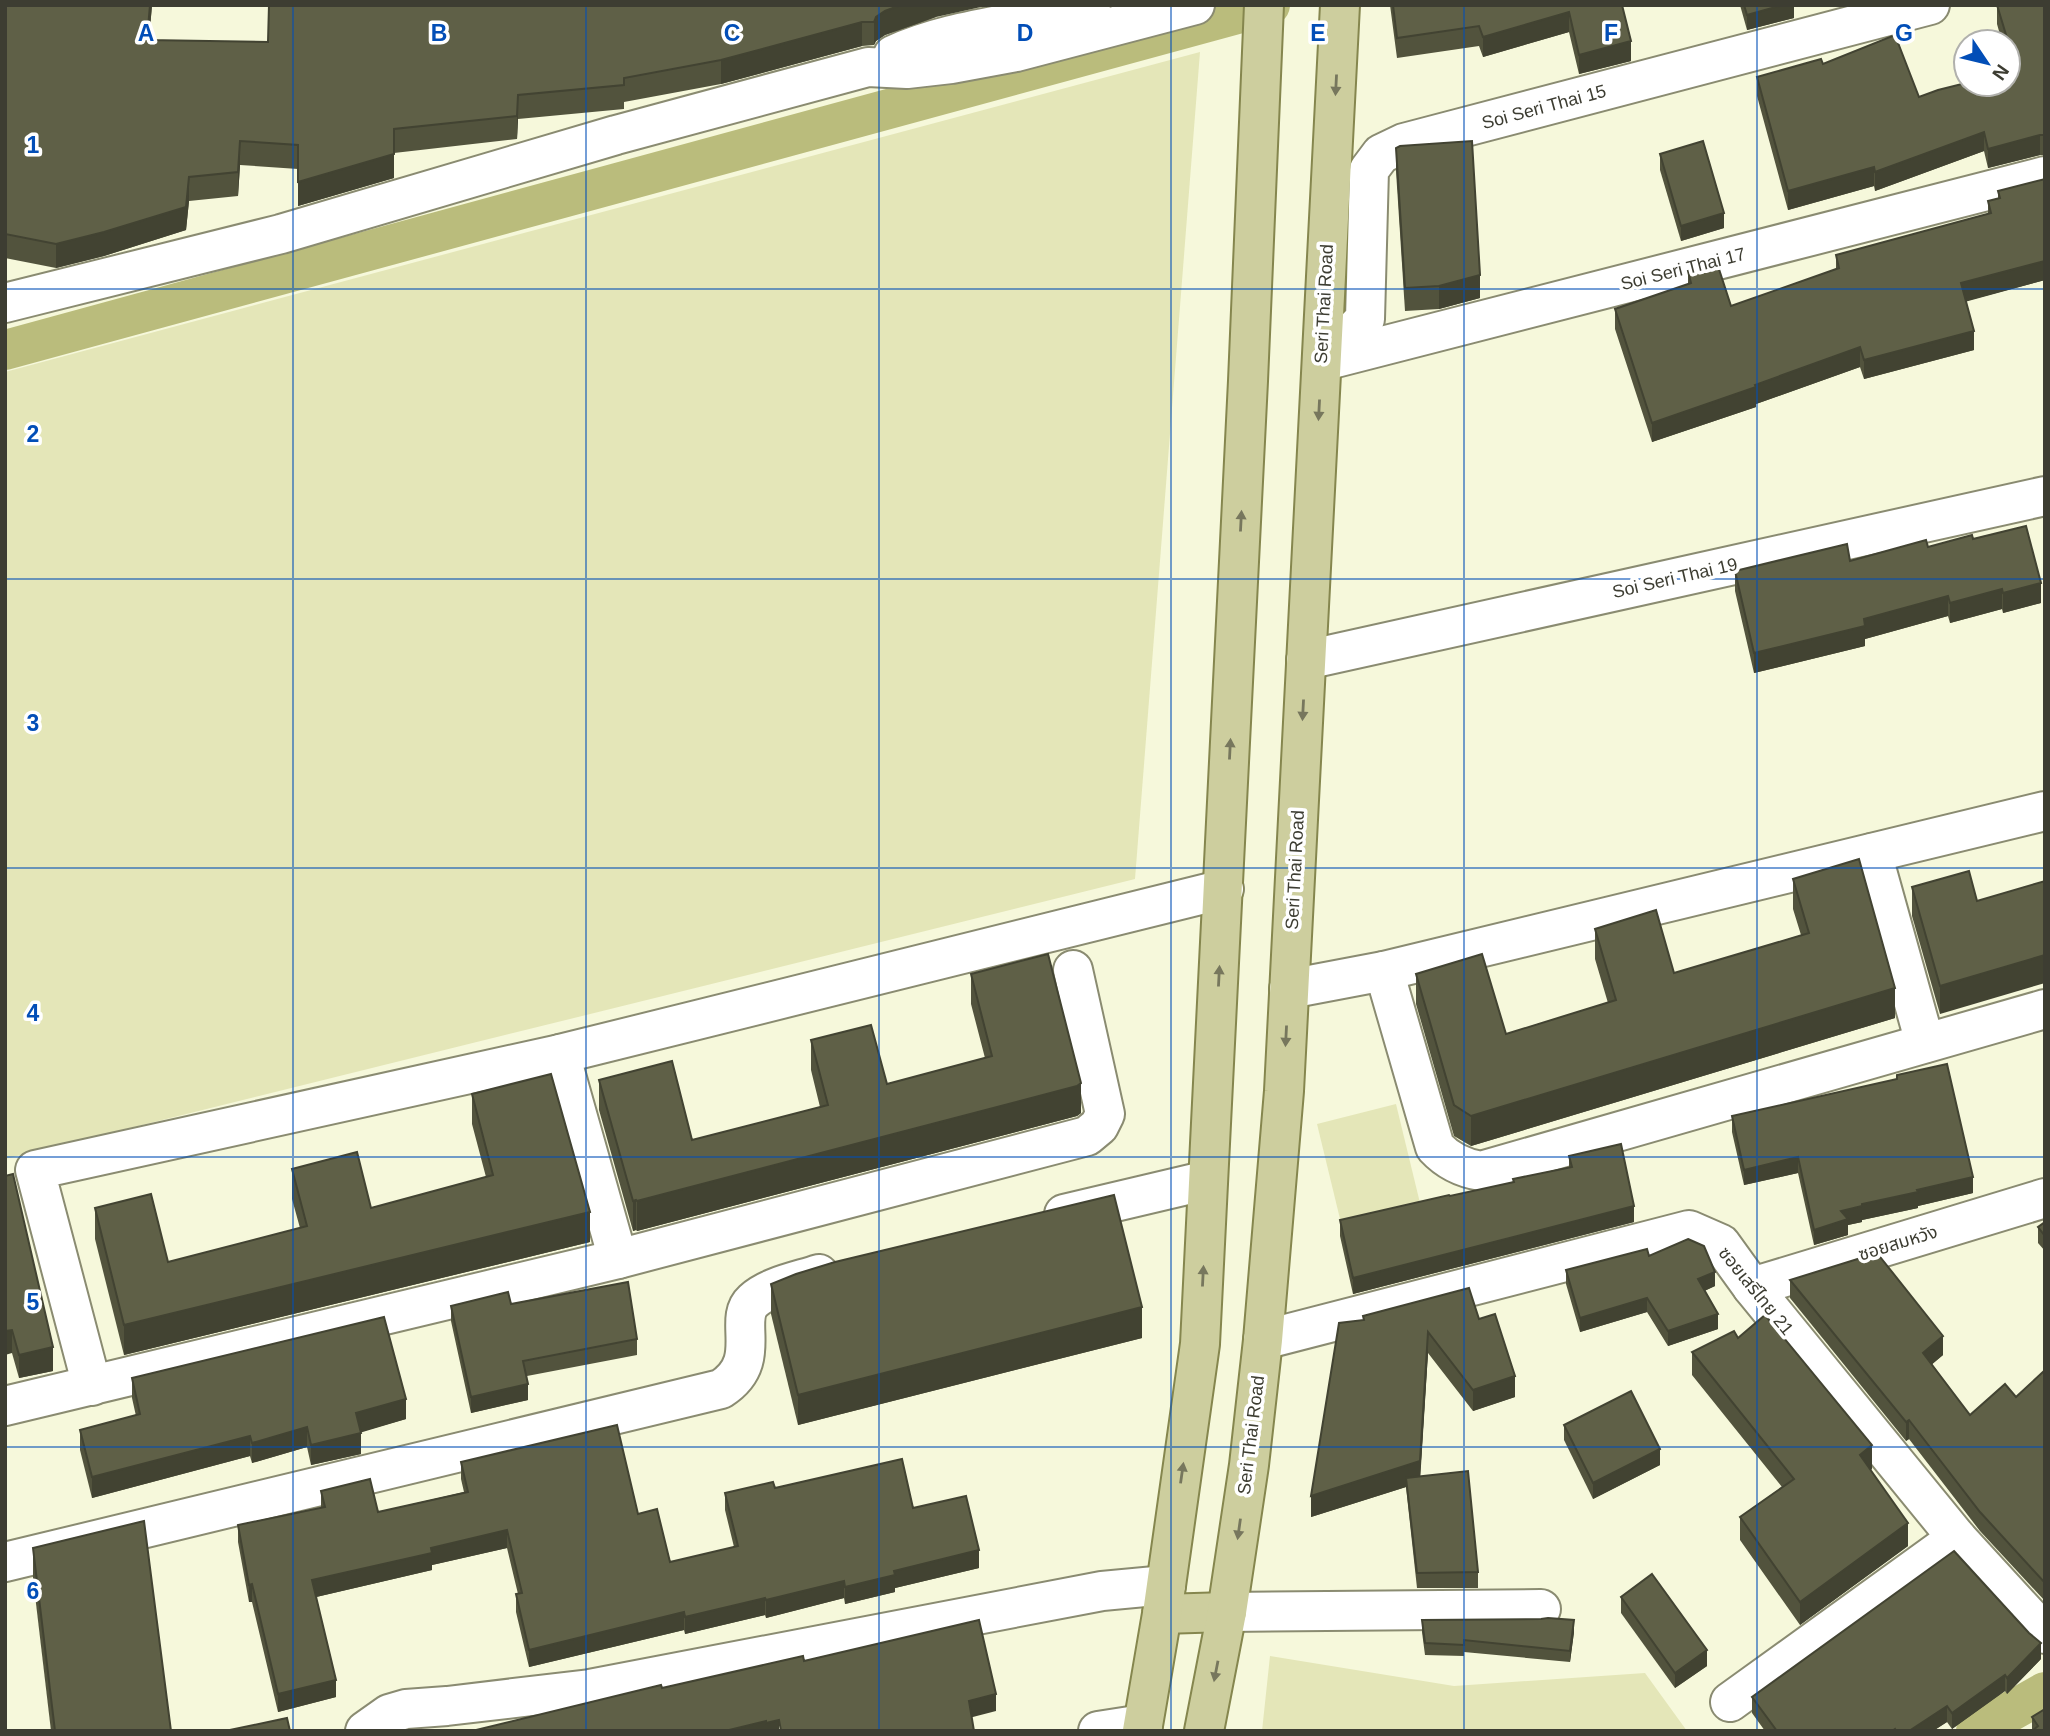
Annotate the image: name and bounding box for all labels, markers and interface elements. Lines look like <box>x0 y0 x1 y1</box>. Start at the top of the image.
text: A <box>138 20 154 46</box>
text: B <box>431 20 447 46</box>
text: C <box>724 20 740 46</box>
text: D <box>1017 20 1033 46</box>
text: E <box>1310 20 1326 46</box>
text: F <box>1604 20 1618 46</box>
text: G <box>1895 20 1913 46</box>
north arrow <box>1952 28 2022 98</box>
text: N <box>1988 61 2013 84</box>
one-way arrow <box>1330 74 1341 96</box>
street label: Soi Seri Thai 15 <box>1480 81 1608 133</box>
text: 1 <box>27 132 40 158</box>
street label: Seri Thai Road <box>1311 244 1337 364</box>
street label: Soi Seri Thai 17 <box>1619 244 1747 294</box>
one-way arrow <box>1314 399 1325 421</box>
text: 2 <box>27 421 39 447</box>
one-way arrow <box>1236 510 1247 532</box>
street label: Soi Seri Thai 19 <box>1611 554 1739 602</box>
one-way arrow <box>1298 700 1309 722</box>
text: 3 <box>27 710 39 736</box>
one-way arrow <box>1225 737 1236 759</box>
street label: Seri Thai Road <box>1282 810 1308 930</box>
one-way arrow <box>1214 964 1225 986</box>
text: 4 <box>27 1000 40 1026</box>
one-way arrow <box>1281 1025 1292 1047</box>
street label: ซอยสมหวัง <box>1856 1222 1940 1264</box>
street label: ซอยเสรีไทย 21 <box>1714 1243 1798 1339</box>
one-way arrow <box>1198 1265 1209 1287</box>
text: 5 <box>27 1289 40 1315</box>
street label: Seri Thai Road <box>1234 1374 1268 1496</box>
one-way arrow <box>1177 1462 1188 1484</box>
one-way arrow <box>1234 1518 1245 1540</box>
text: 6 <box>27 1578 39 1604</box>
one-way arrow <box>1210 1660 1221 1682</box>

